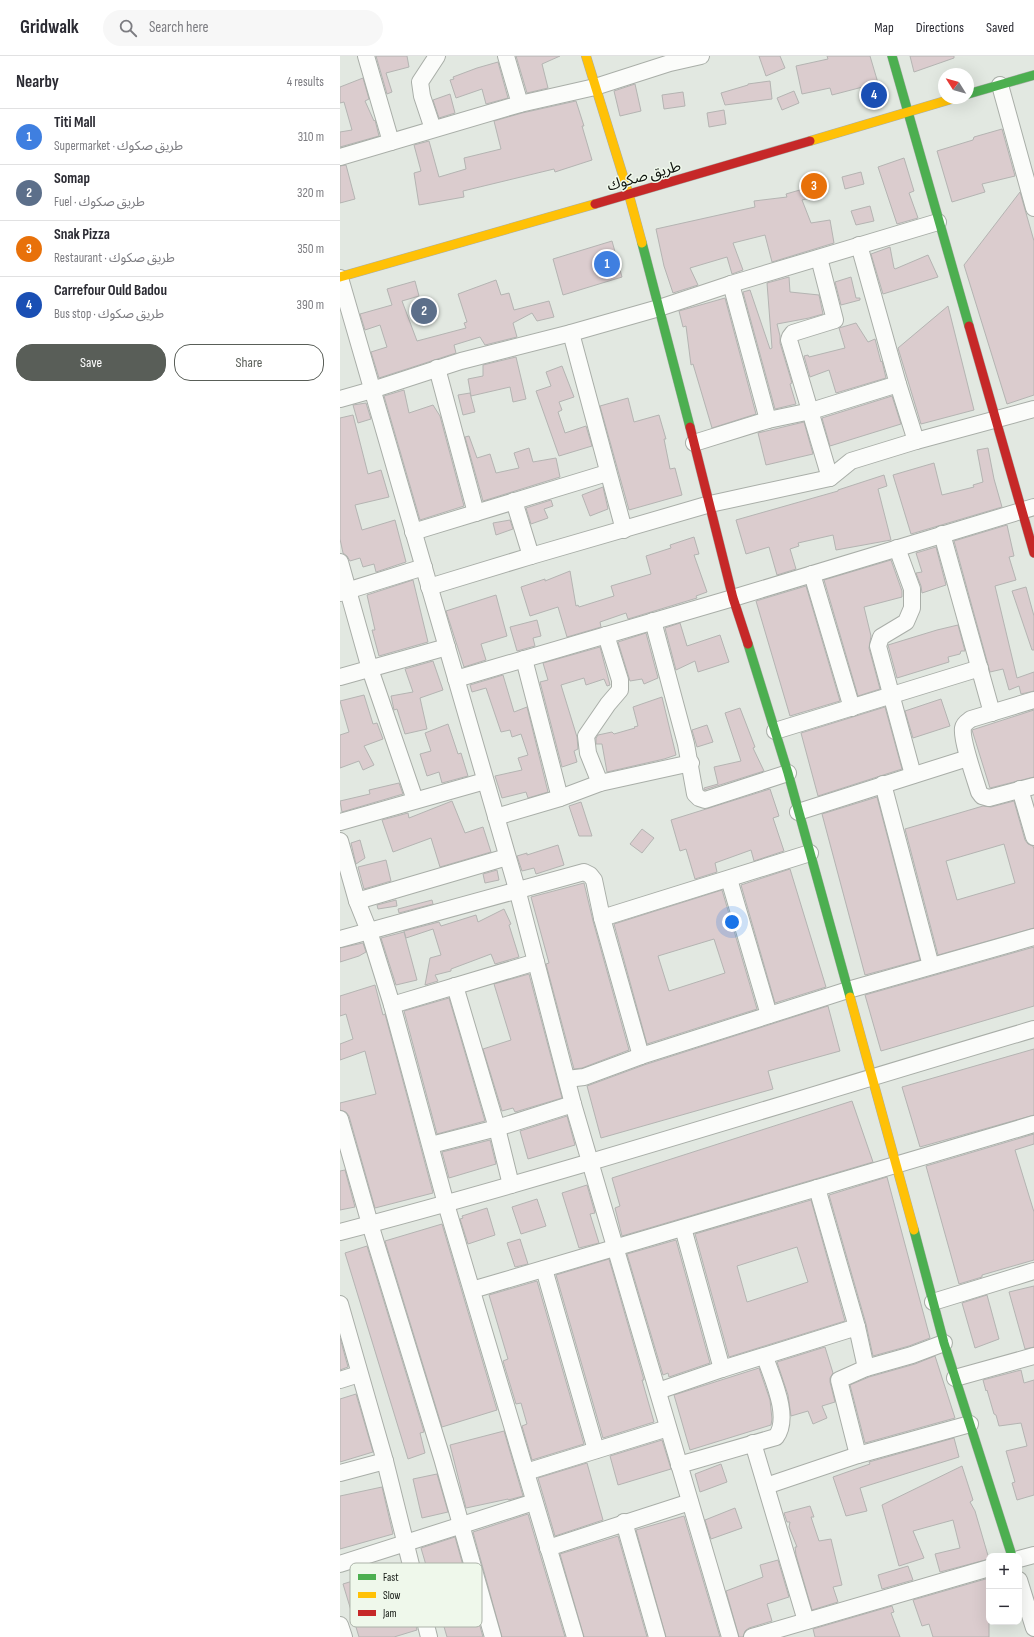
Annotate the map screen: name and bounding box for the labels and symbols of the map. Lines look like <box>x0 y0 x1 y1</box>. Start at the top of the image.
north arrow <box>938 68 974 104</box>
pin: 4 <box>861 80 887 110</box>
street label: طريق صكوك <box>605 156 683 196</box>
pin: 3 <box>801 171 827 201</box>
pin: 1 <box>594 249 620 279</box>
pin: 2 <box>411 296 437 326</box>
your location <box>722 912 742 932</box>
legend <box>350 1563 482 1627</box>
text: Fast <box>383 1571 399 1584</box>
text: Slow <box>383 1589 400 1602</box>
text: Jam <box>382 1607 397 1620</box>

